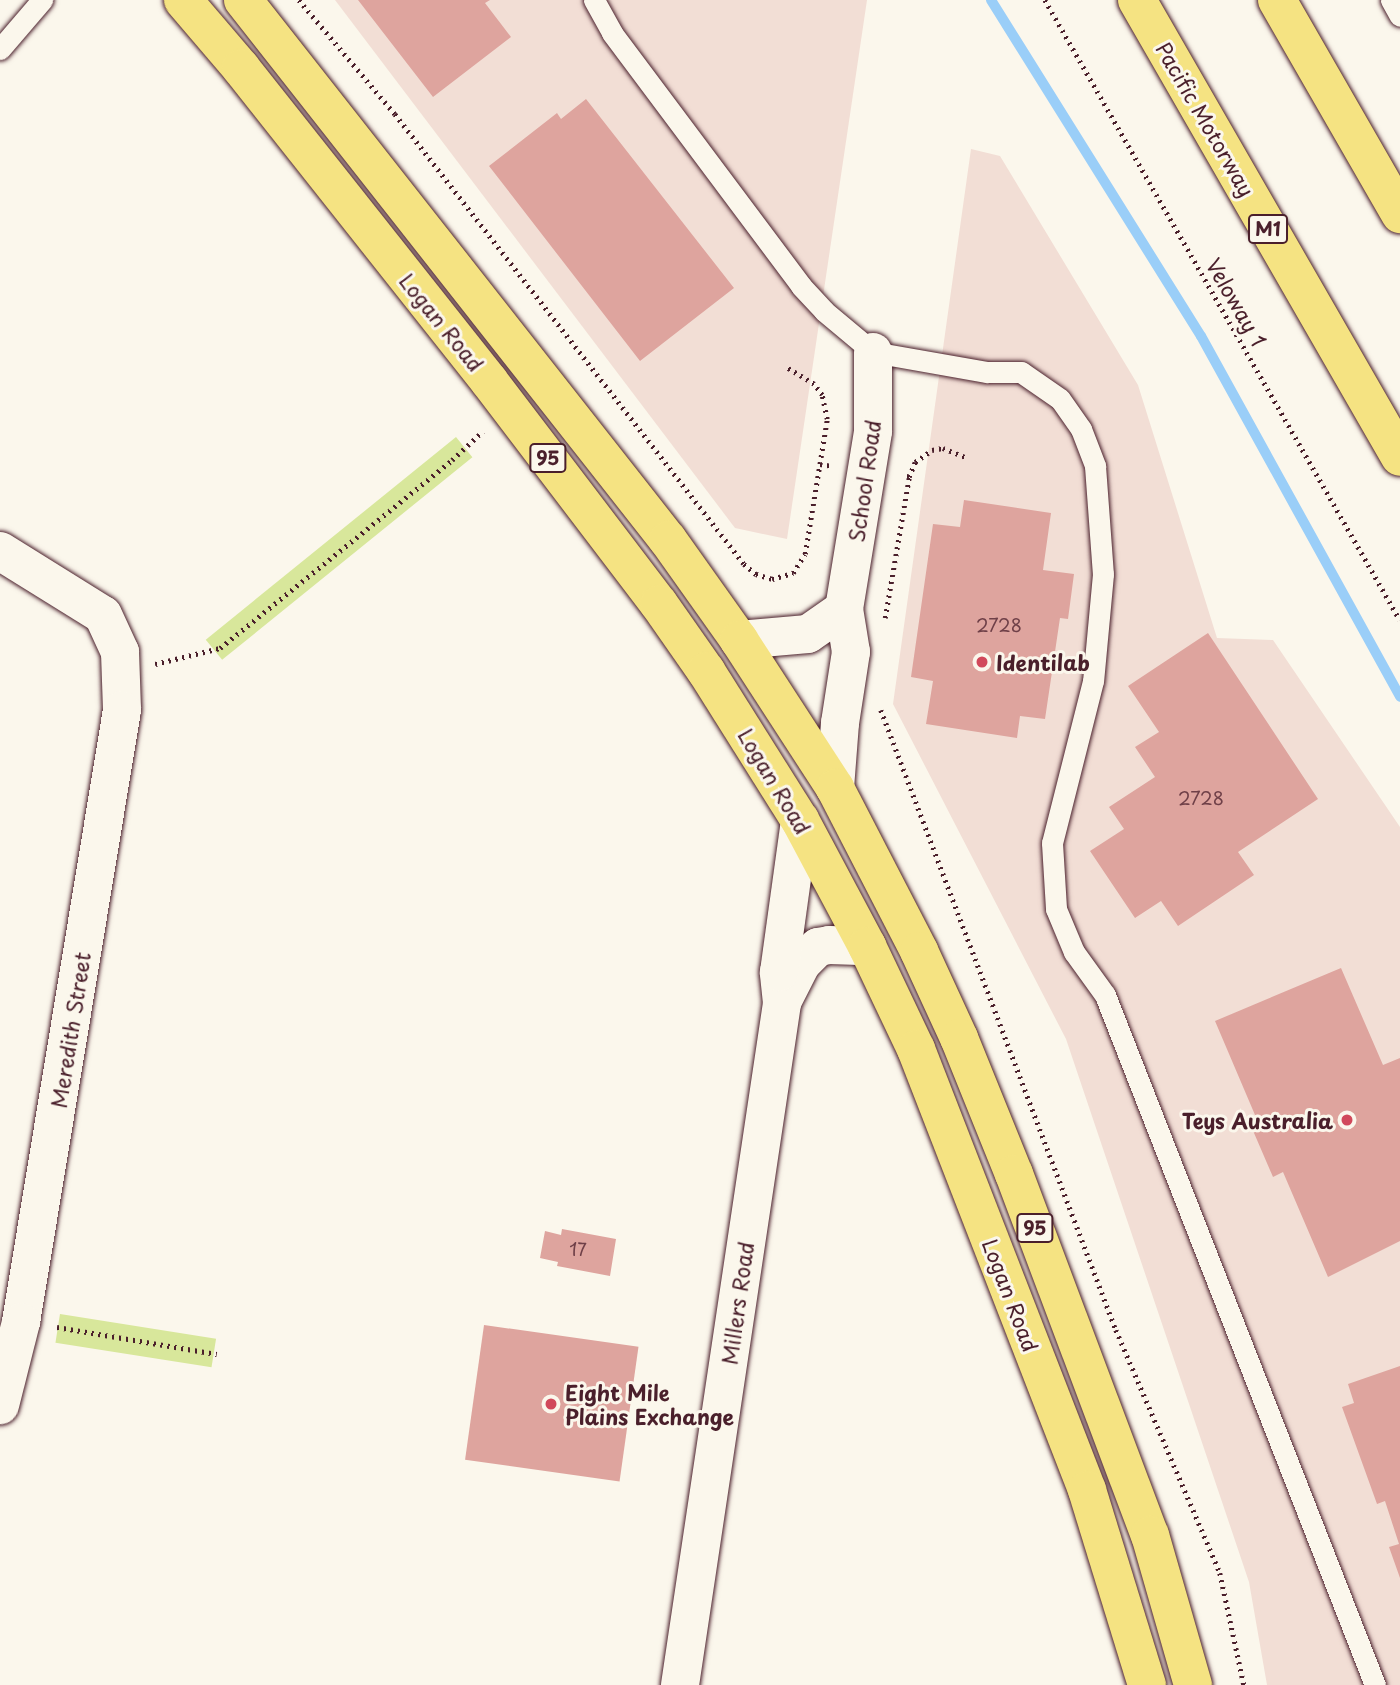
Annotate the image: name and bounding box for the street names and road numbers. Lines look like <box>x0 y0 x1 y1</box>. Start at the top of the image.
street label: Pacific Motorway <box>1151 37 1261 201</box>
road number: M1 <box>1247 214 1289 244</box>
street label: Veloway 1 <box>1202 253 1272 351</box>
street label: Logan Road <box>395 268 489 376</box>
street label: School Road <box>843 418 885 544</box>
road number: 95 <box>529 442 567 474</box>
street label: Logan Road <box>734 723 816 839</box>
street label: Meredith Street <box>45 950 95 1110</box>
road number: 95 <box>1016 1212 1054 1244</box>
street label: Logan Road <box>978 1235 1044 1355</box>
street label: Millers Road <box>716 1240 758 1366</box>

